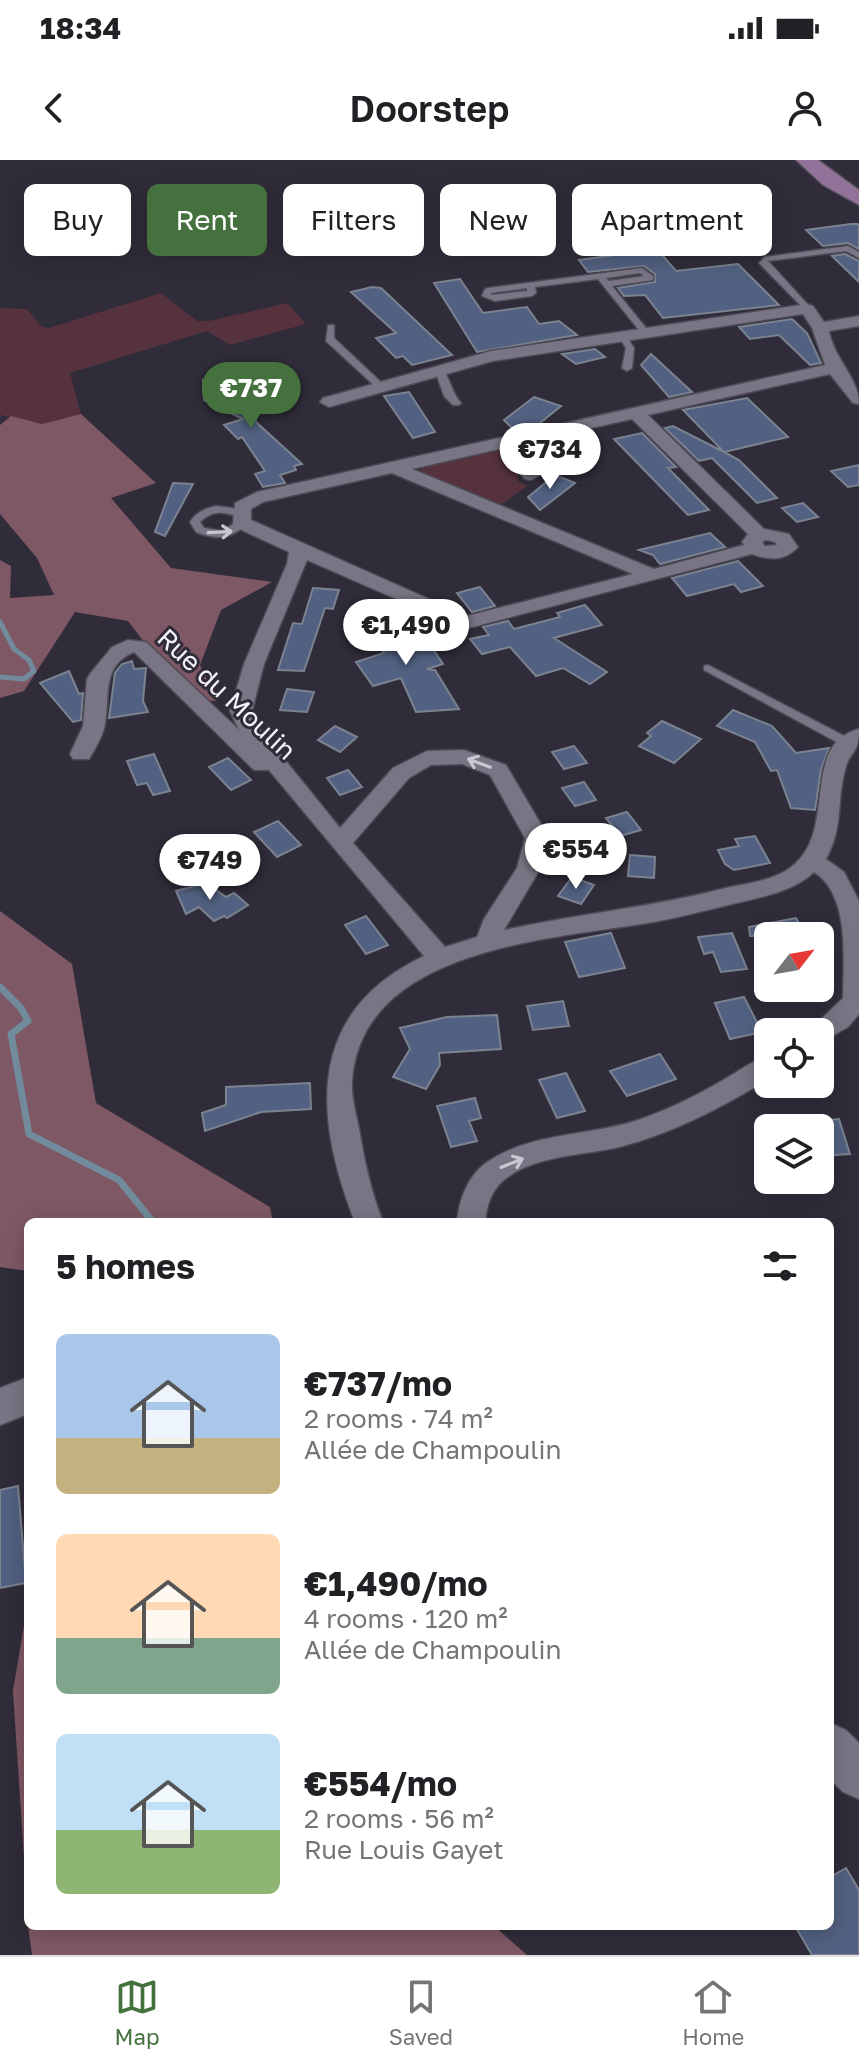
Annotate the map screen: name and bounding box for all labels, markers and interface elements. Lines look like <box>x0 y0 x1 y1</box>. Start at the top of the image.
text: 18:34 <box>40 10 121 46</box>
icon: back <box>32 86 76 130</box>
icon: person <box>783 86 827 130</box>
text: Doorstep <box>350 87 509 130</box>
chip: Buy <box>24 184 131 256</box>
chip: Rent <box>147 184 267 256</box>
chip: Filters <box>283 184 424 256</box>
chip: New <box>440 184 556 256</box>
chip: Apartment <box>572 184 772 256</box>
pin: €737 <box>204 362 298 430</box>
text: €737 <box>220 372 282 403</box>
pin: €734 <box>503 423 597 491</box>
text: €734 <box>518 433 582 464</box>
one-way arrow <box>206 524 232 539</box>
pin: €1,490 <box>341 599 471 667</box>
text: €1,490 <box>361 609 451 640</box>
street label: Rue du Moulin <box>151 622 303 766</box>
one-way arrow <box>467 755 492 769</box>
pin: €554 <box>529 823 623 891</box>
text: €554 <box>543 833 609 864</box>
pin: €749 <box>163 834 257 902</box>
text: €749 <box>177 844 243 875</box>
north arrow <box>754 922 834 1002</box>
map controls <box>754 922 834 1194</box>
button: locate <box>754 1018 834 1098</box>
button: layers <box>754 1114 834 1194</box>
one-way arrow <box>500 1154 524 1169</box>
icon: filters <box>758 1244 802 1288</box>
text: 5 homes <box>56 1246 195 1286</box>
text: €737/mo <box>304 1363 452 1403</box>
icon: home <box>120 1366 216 1462</box>
text: 2 rooms · 74 m² <box>304 1403 493 1434</box>
text: Allée de Champoulin <box>304 1434 561 1465</box>
text: €1,490/mo <box>304 1563 488 1603</box>
icon: home <box>120 1566 216 1662</box>
text: 4 rooms · 120 m² <box>304 1603 508 1634</box>
text: Allée de Champoulin <box>304 1634 561 1665</box>
text: €554/mo <box>304 1763 457 1803</box>
icon: home <box>120 1766 216 1862</box>
text: 2 rooms · 56 m² <box>304 1803 494 1834</box>
text: Rue Louis Gayet <box>304 1834 504 1865</box>
tab: Map <box>115 1975 160 2050</box>
tab: Saved <box>389 1975 453 2050</box>
tab: Home <box>682 1975 744 2050</box>

